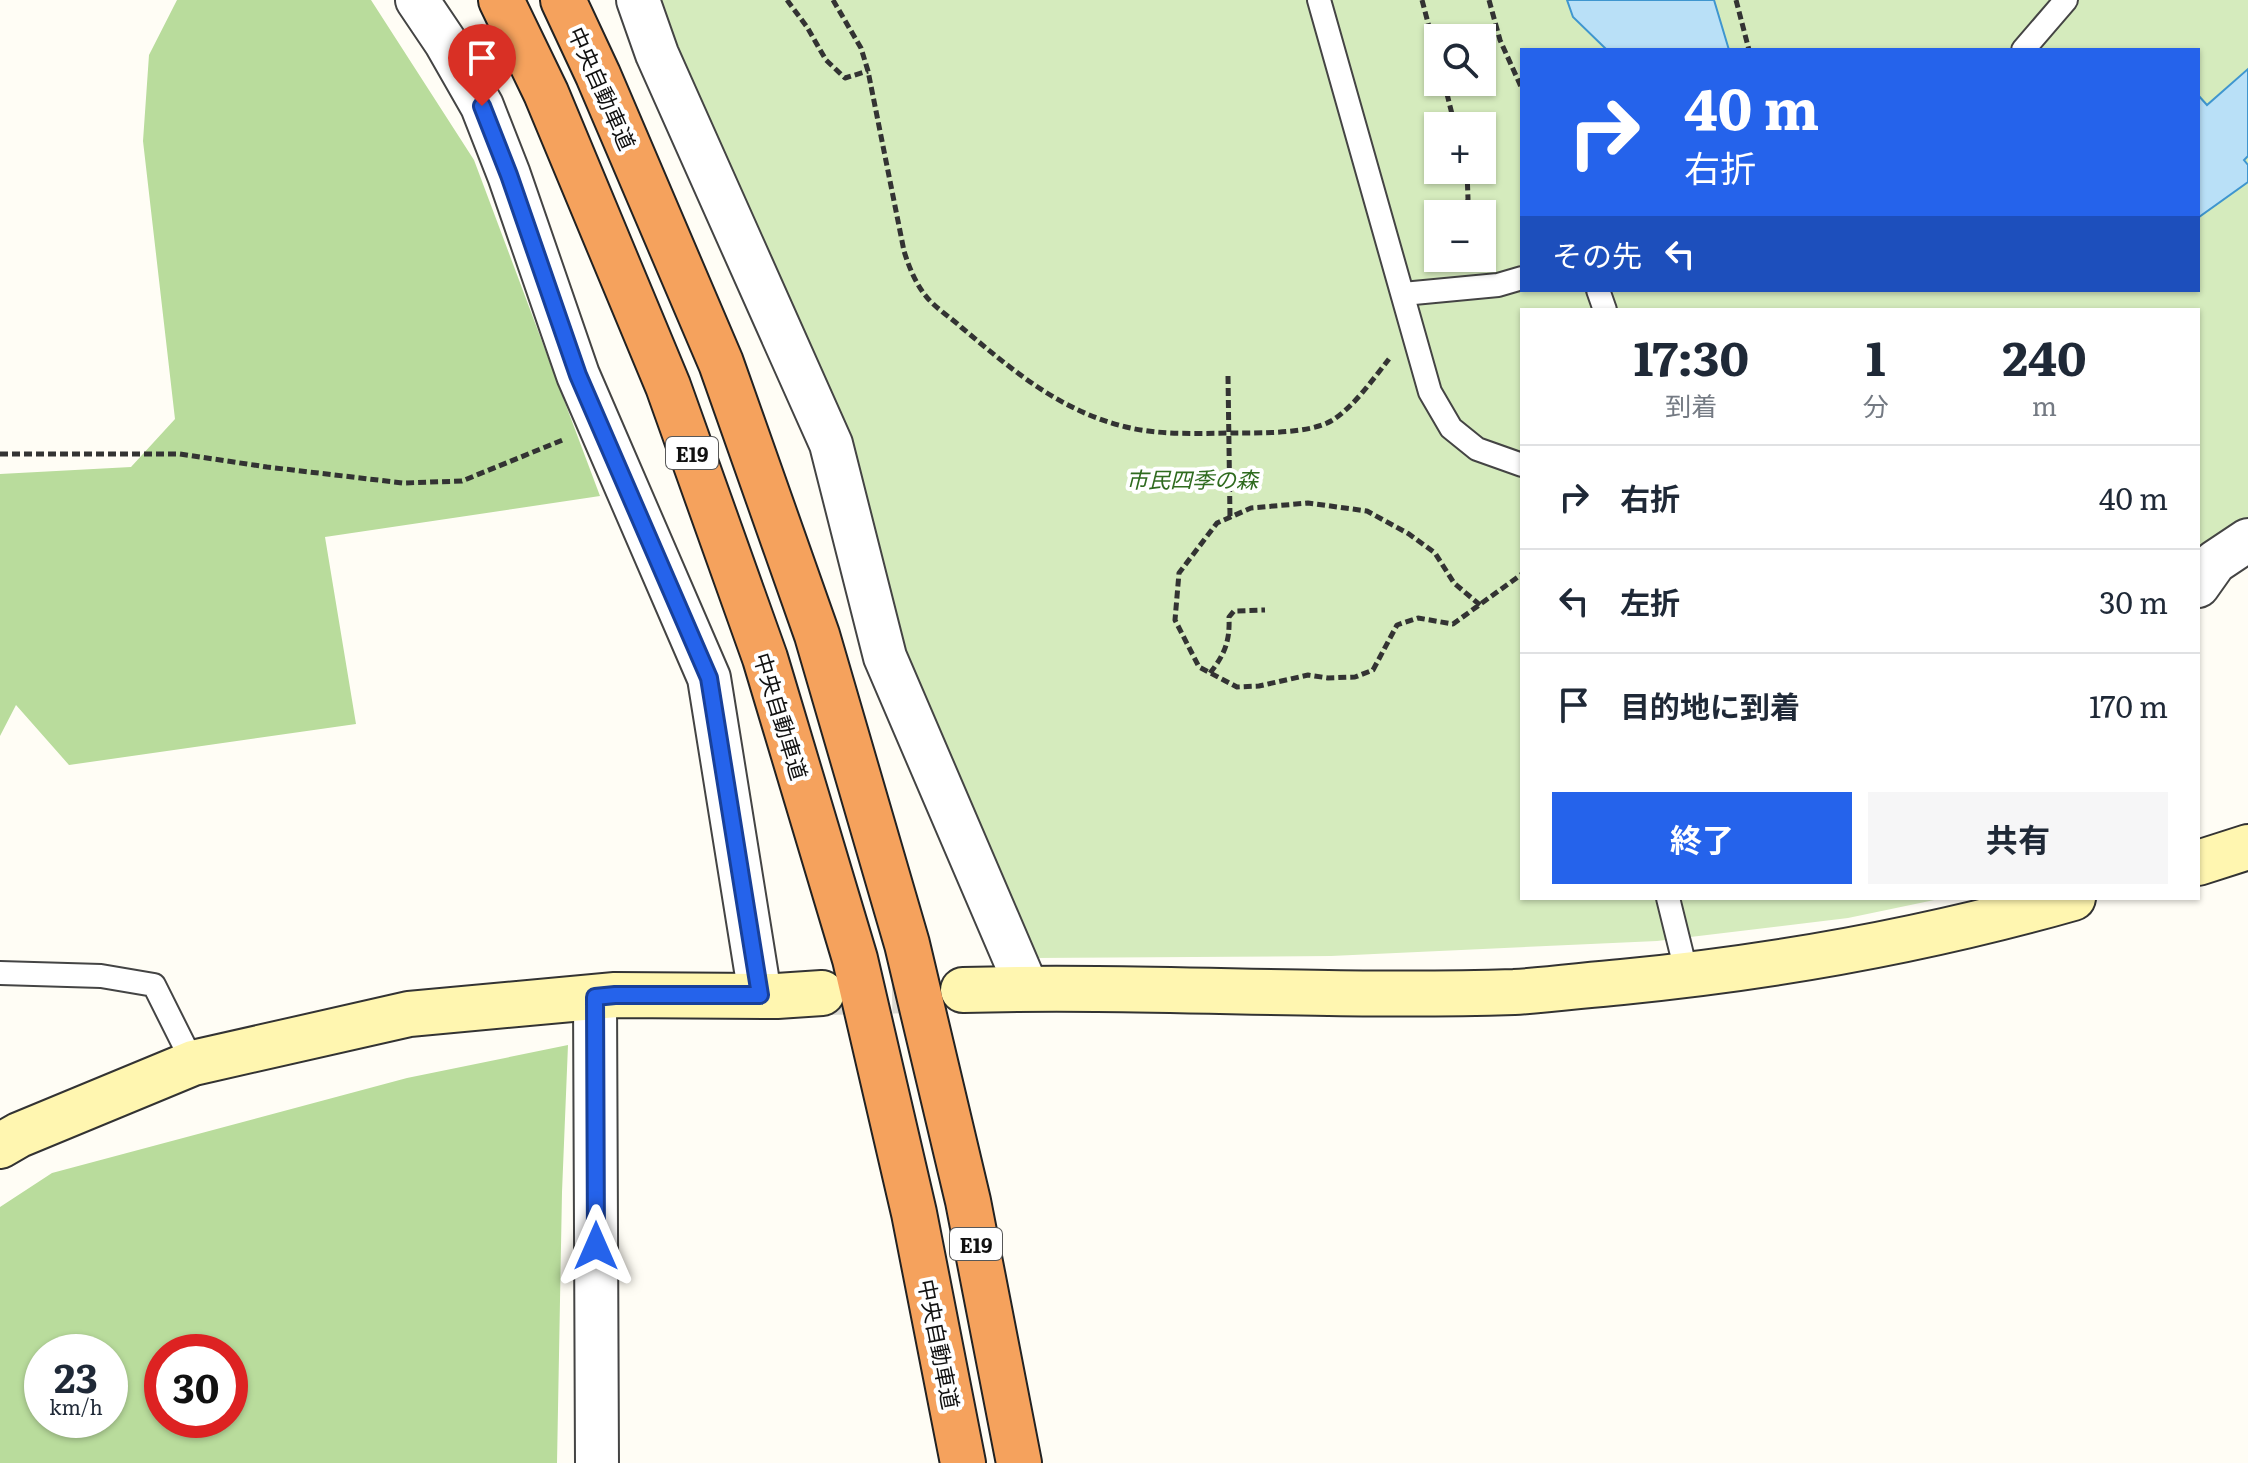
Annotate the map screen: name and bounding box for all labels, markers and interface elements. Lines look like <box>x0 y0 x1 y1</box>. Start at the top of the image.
street label: 中央自動車道 <box>561 21 645 155</box>
pin <box>448 24 516 106</box>
map controls <box>1424 24 1496 272</box>
button: search <box>1424 24 1496 96</box>
icon: arrive <box>460 36 504 80</box>
text: 40 m <box>1684 64 1819 147</box>
icon: right <box>1552 80 1656 184</box>
button: + <box>1424 112 1496 184</box>
text: 右折 <box>1684 140 1756 193</box>
button: − <box>1424 200 1496 272</box>
text: その先 <box>1552 232 1642 276</box>
icon: left <box>1658 232 1702 276</box>
text: 17:30 <box>1634 320 1749 391</box>
text: 1 <box>1866 320 1886 391</box>
text: 240 <box>2002 320 2086 391</box>
text: 到着 <box>1665 385 1717 424</box>
text: 分 <box>1863 385 1889 424</box>
text: m <box>2032 385 2057 424</box>
road number: E19 <box>666 437 718 469</box>
park label: 市民四季の森 <box>1126 462 1260 495</box>
icon: right <box>1552 475 1596 519</box>
text: 右折 <box>1620 475 1680 519</box>
text: 40 m <box>2099 475 2168 519</box>
icon: left <box>1552 579 1596 623</box>
text: 左折 <box>1620 579 1680 623</box>
text: 30 m <box>2099 579 2168 623</box>
street label: 中央自動車道 <box>747 648 817 784</box>
icon: arrive <box>1552 683 1596 727</box>
text: 目的地に到着 <box>1620 683 1800 727</box>
text: 170 m <box>2089 683 2168 727</box>
button: 終了 <box>1552 792 1852 884</box>
button: 共有 <box>1868 792 2168 884</box>
position arrow <box>554 1204 638 1288</box>
road number: E19 <box>950 1228 1002 1260</box>
street label: 中央自動車道 <box>911 1276 969 1412</box>
speed limit sign: 30 <box>144 1334 248 1438</box>
text: 23 <box>54 1346 98 1405</box>
text: km/h <box>49 1391 103 1421</box>

